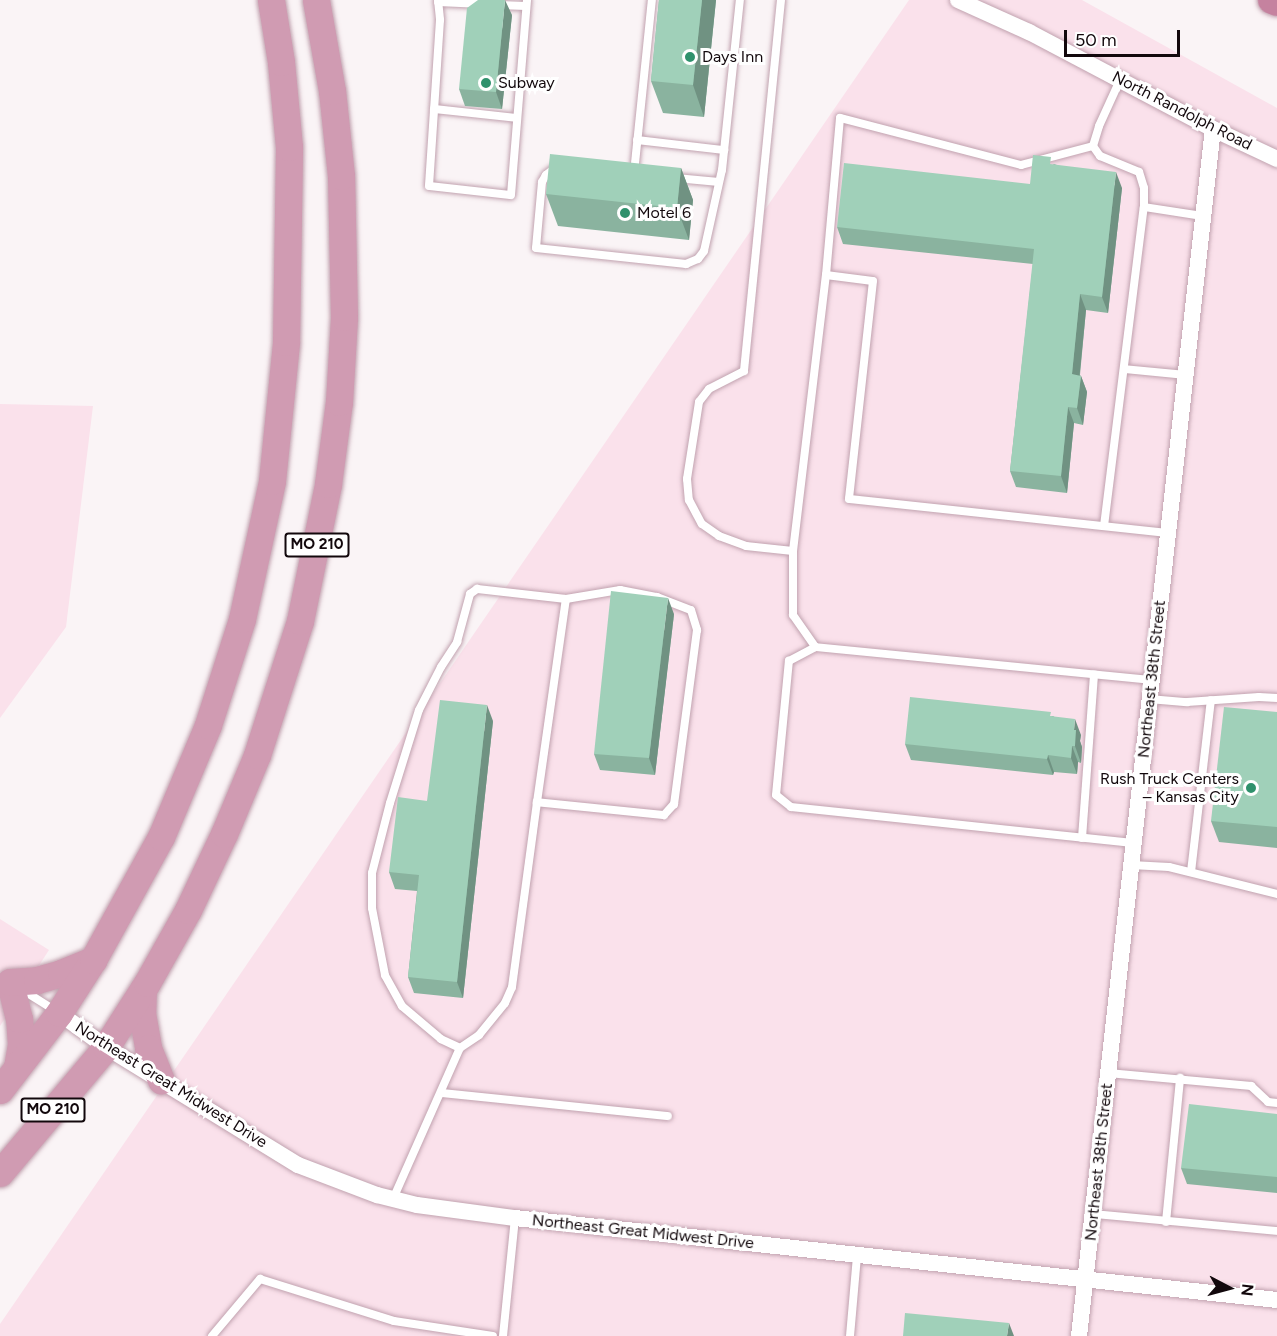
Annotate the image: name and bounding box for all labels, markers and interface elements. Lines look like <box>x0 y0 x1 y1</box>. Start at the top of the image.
scale bar <box>1067 18 1182 56</box>
text: 50 m <box>1075 29 1117 51</box>
place label: Days Inn <box>702 47 763 67</box>
marker: Days Inn <box>683 50 697 64</box>
street label: North Randolph Road <box>1109 67 1255 155</box>
place label: Subway <box>498 73 555 93</box>
marker: Subway <box>479 76 493 90</box>
place label: Motel 6 <box>637 203 691 223</box>
marker: Motel 6 <box>618 206 632 220</box>
road number: MO 210 <box>284 533 350 557</box>
street label: Northeast 38th Street <box>1134 599 1170 759</box>
place label: Rush Truck Centers – Kansas City <box>1100 769 1239 807</box>
marker: Rush Truck Centers – Kansas City <box>1244 781 1258 795</box>
street label: Northeast Great Midwest Drive <box>71 1018 271 1152</box>
street label: Northeast 38th Street <box>1081 1082 1117 1242</box>
road number: MO 210 <box>20 1098 86 1122</box>
street label: Northeast Great Midwest Drive <box>531 1211 755 1253</box>
north arrow <box>1199 1258 1259 1318</box>
text: N <box>1237 1283 1257 1297</box>

